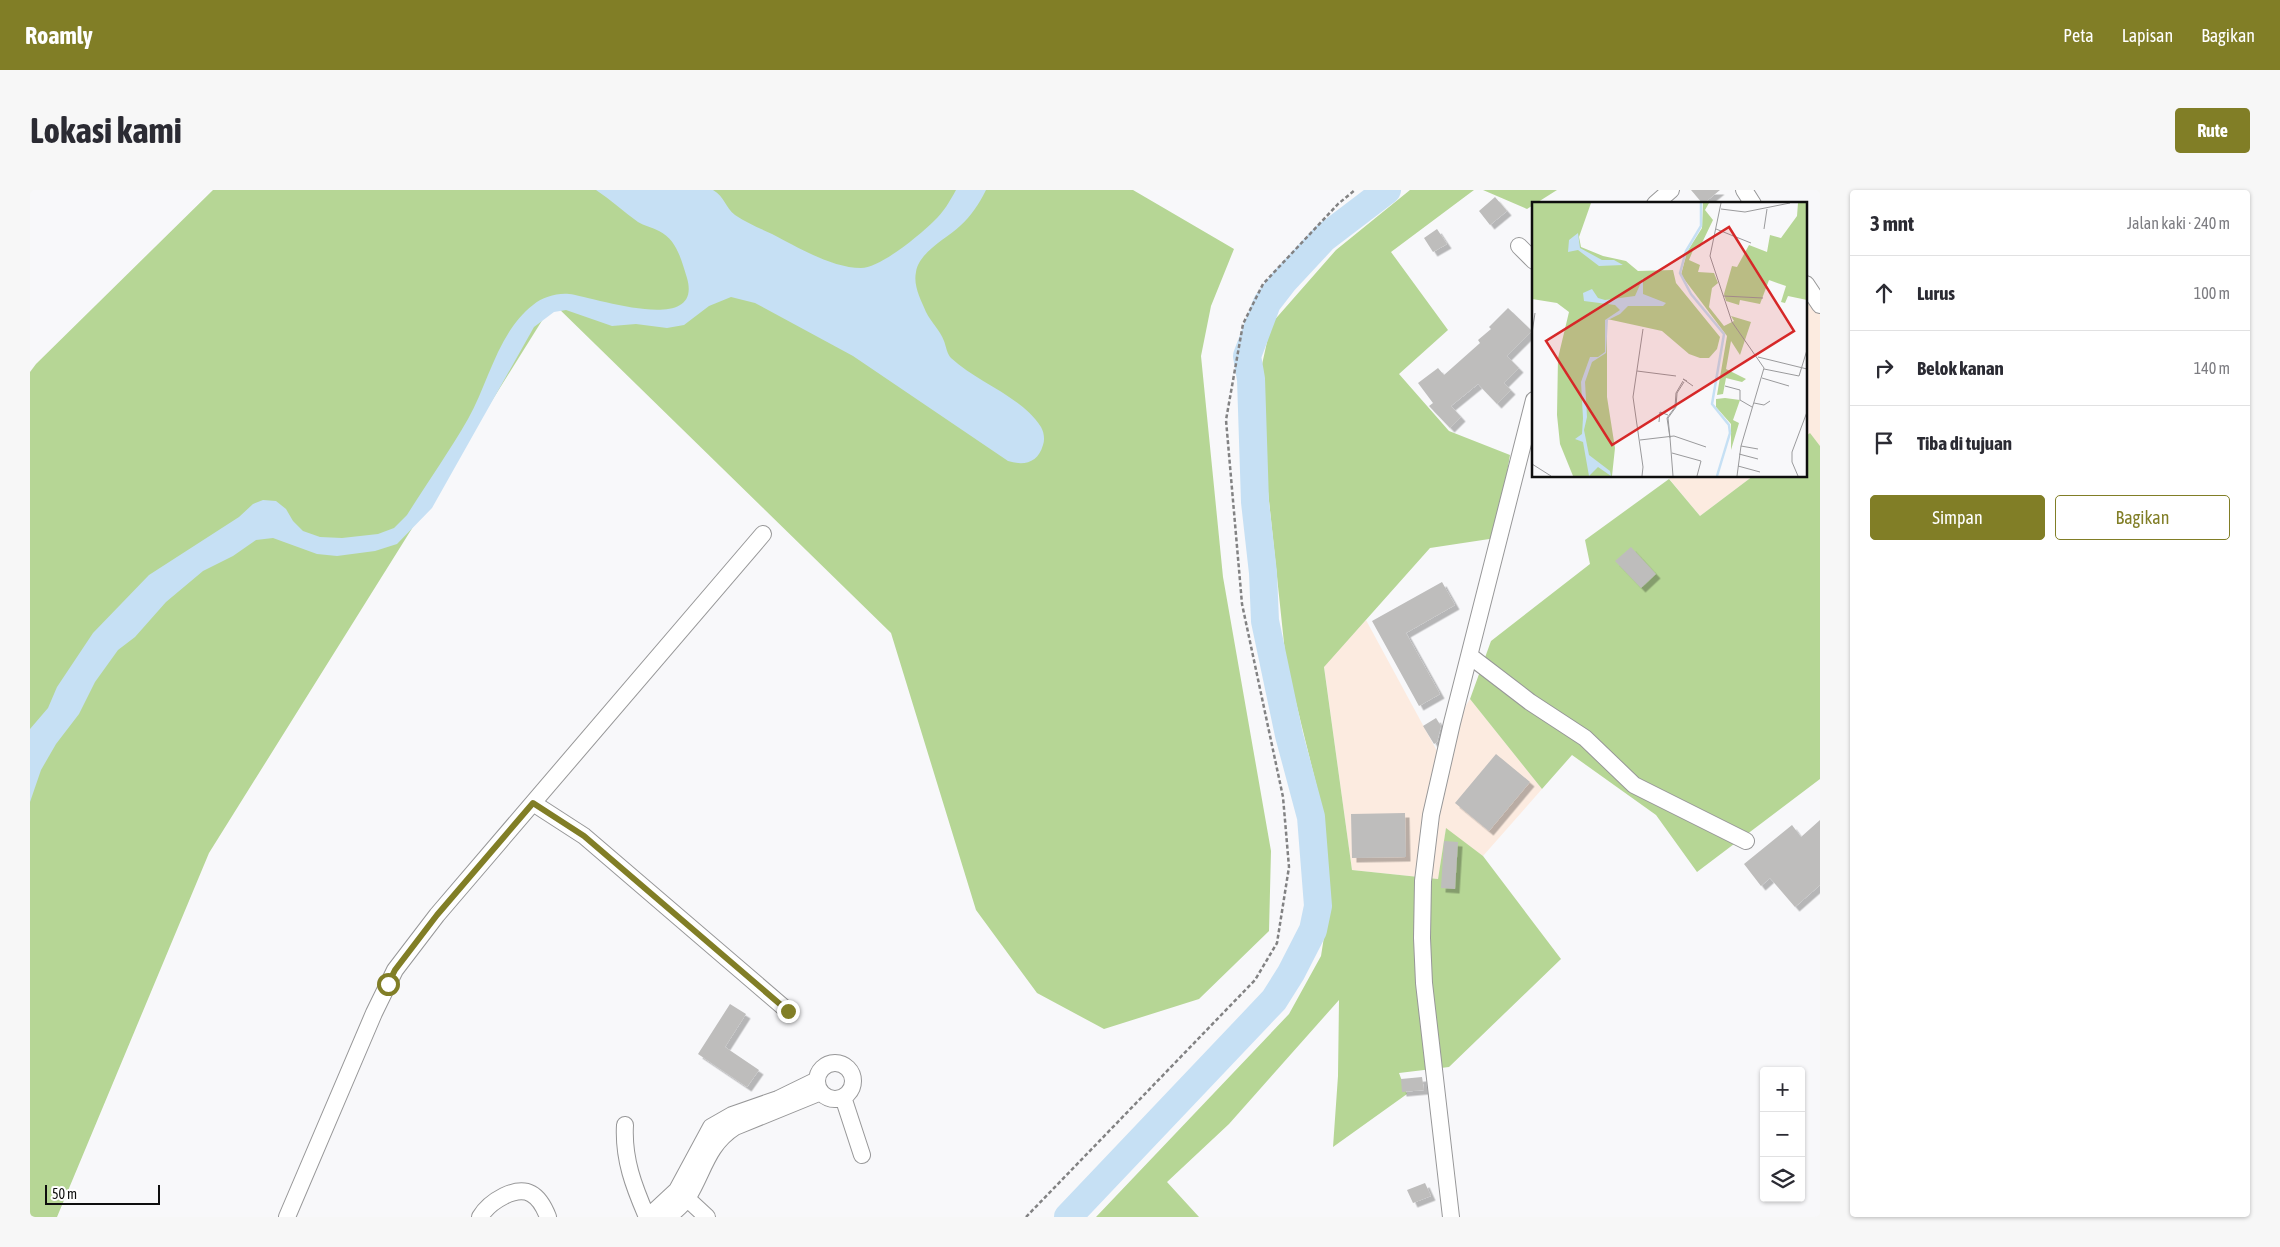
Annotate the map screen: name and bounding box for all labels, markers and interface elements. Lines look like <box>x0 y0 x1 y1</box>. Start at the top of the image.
text: Roamly <box>25 22 93 49</box>
text: Peta <box>2063 25 2094 46</box>
text: Lapisan <box>2122 25 2173 46</box>
text: Bagikan <box>2201 25 2255 46</box>
button: Rute <box>2175 108 2250 153</box>
text: Lokasi kami <box>30 110 182 150</box>
inset map <box>1532 202 1808 478</box>
text: 3 mnt <box>1870 211 1914 235</box>
text: Jalan kaki · 240 m <box>2127 214 2230 232</box>
icon: ahead <box>1870 279 1898 307</box>
text: Lurus <box>1917 282 1955 304</box>
text: 100 m <box>2194 284 2230 302</box>
icon: right <box>1870 354 1898 382</box>
text: Belok kanan <box>1917 357 2004 379</box>
text: 140 m <box>2194 359 2230 377</box>
icon: arrive <box>1870 429 1898 457</box>
text: Tiba di tujuan <box>1917 432 2012 454</box>
button: Simpan <box>1870 495 2045 540</box>
button: Bagikan <box>2055 495 2230 540</box>
route start <box>377 973 400 996</box>
route end <box>777 1000 800 1023</box>
map controls <box>1760 1067 1805 1202</box>
button: + <box>1760 1067 1805 1112</box>
button: − <box>1760 1112 1805 1157</box>
button: layers <box>1760 1157 1805 1202</box>
scale bar <box>45 1182 160 1205</box>
text: 50 m <box>52 1186 77 1202</box>

